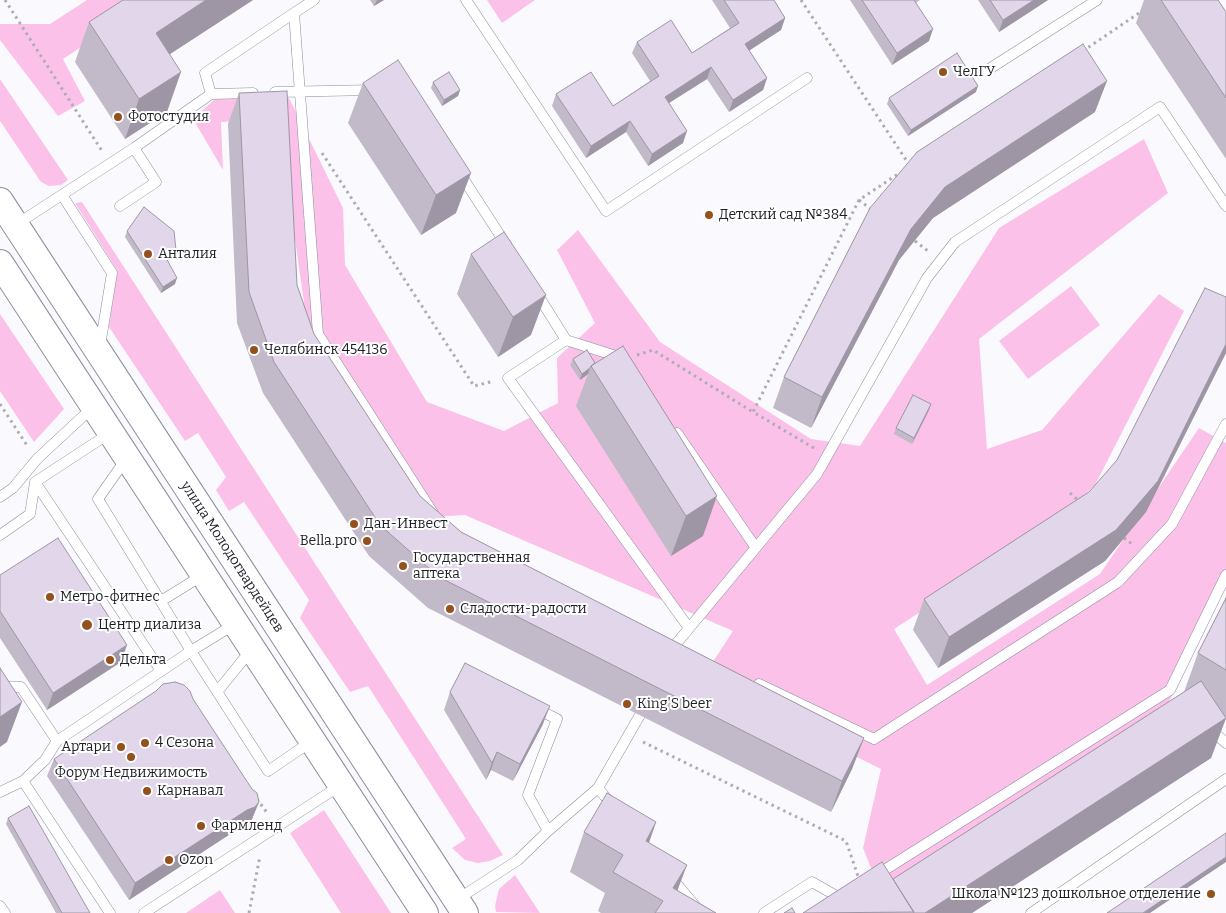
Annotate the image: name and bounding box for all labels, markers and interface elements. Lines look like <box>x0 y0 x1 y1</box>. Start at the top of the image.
place label: ЧелГУ <box>953 64 995 80</box>
marker: ЧелГУ <box>937 66 949 78</box>
place label: Фотостудия <box>128 109 209 125</box>
marker: Фотостудия <box>112 111 124 123</box>
place label: Детский сад №384 <box>719 207 847 223</box>
marker: Детский сад №384 <box>703 209 715 221</box>
place label: Анталия <box>158 246 217 262</box>
marker: Анталия <box>142 248 154 260</box>
place label: Челябинск 454136 <box>264 342 387 358</box>
marker: Челябинск 454136 <box>248 344 260 356</box>
street label: улица Молодогвардейцев <box>177 478 287 636</box>
place label: Дан-Инвест <box>364 516 447 532</box>
marker: Дан-Инвест <box>348 518 360 530</box>
place label: Bella.pro <box>300 533 357 549</box>
marker: Bella.pro <box>361 535 373 547</box>
place label: Государственная аптека <box>413 550 530 582</box>
marker: Государственная аптека <box>397 560 409 572</box>
place label: Метро-фитнес <box>60 589 160 605</box>
marker: Метро-фитнес <box>44 591 56 603</box>
place label: Сладости-радости <box>460 601 587 617</box>
marker: Сладости-радости <box>444 603 456 615</box>
place label: Центр диализа <box>98 617 201 633</box>
marker: Центр диализа <box>80 618 94 632</box>
place label: Дельта <box>120 652 166 668</box>
marker: Дельта <box>104 654 116 666</box>
place label: King'S beer <box>637 696 712 712</box>
marker: King'S beer <box>621 698 633 710</box>
place label: 4 Сезона <box>155 735 214 751</box>
marker: 4 Сезона <box>139 737 151 749</box>
place label: Артари <box>61 739 111 755</box>
marker: Артари <box>115 741 127 753</box>
marker: Форум Недвижимость <box>125 751 137 763</box>
place label: Форум Недвижимость <box>55 765 207 781</box>
place label: Карнавал <box>157 783 223 799</box>
marker: Карнавал <box>141 785 153 797</box>
place label: Фармленд <box>211 818 282 834</box>
marker: Фармленд <box>195 820 207 832</box>
place label: Ozon <box>179 852 213 868</box>
marker: Ozon <box>163 854 175 866</box>
place label: Школа №123 дошкольное отделение <box>951 886 1201 902</box>
marker: Школа №123 дошкольное отделение <box>1205 888 1217 900</box>

